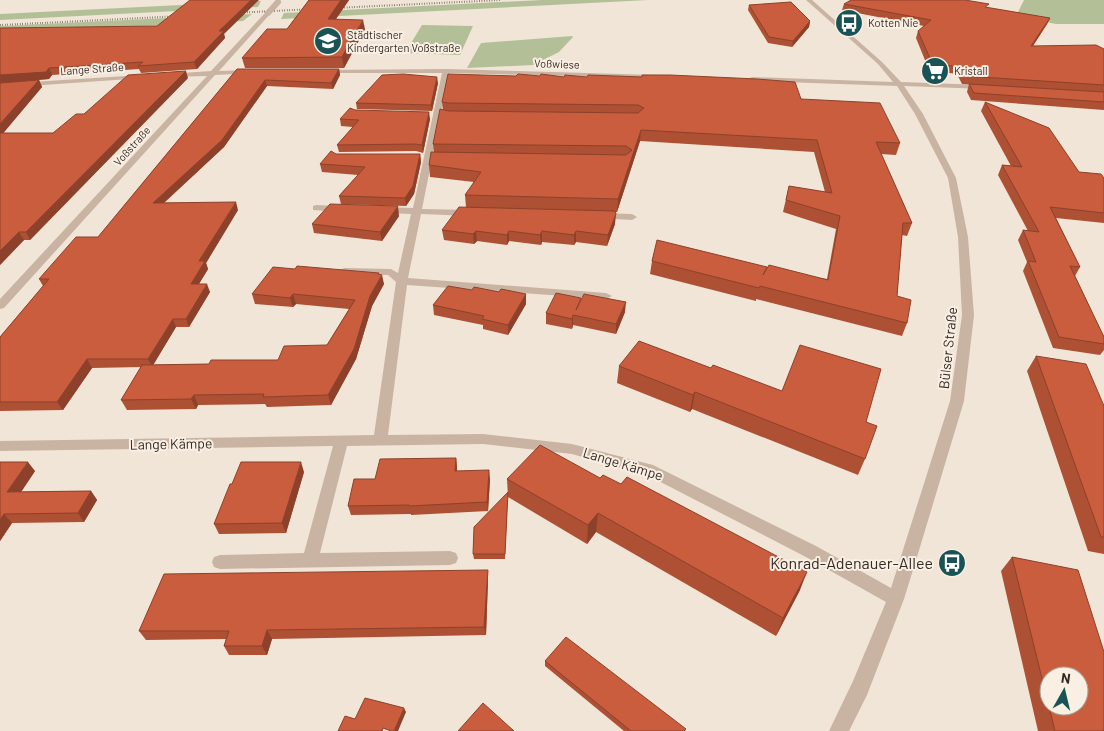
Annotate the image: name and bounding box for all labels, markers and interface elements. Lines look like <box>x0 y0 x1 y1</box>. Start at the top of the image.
bus stop icon: Kotten Nie <box>834 8 864 38</box>
place label: Kotten Nie <box>868 16 919 29</box>
school or university icon: Städtischer Kindergarten Voßstraße <box>313 26 343 56</box>
place label: Städtischer Kindergarten Voßstraße <box>347 28 460 54</box>
street label: Voßwiese <box>534 56 580 71</box>
supermarket icon: Kristall <box>920 56 950 86</box>
street label: Lange Straße <box>60 60 124 77</box>
place label: Kristall <box>954 64 988 77</box>
street label: Voßstraße <box>110 123 153 168</box>
street label: Bülser Straße <box>935 306 960 390</box>
street label: Lange Kämpe <box>129 434 213 453</box>
street label: Lange Kämpe <box>581 443 665 484</box>
bus stop icon: Konrad-Adenauer-Allee <box>937 548 967 578</box>
place label: Konrad-Adenauer-Allee <box>770 553 933 572</box>
north arrow <box>1039 666 1089 716</box>
text: N <box>1060 669 1072 687</box>

